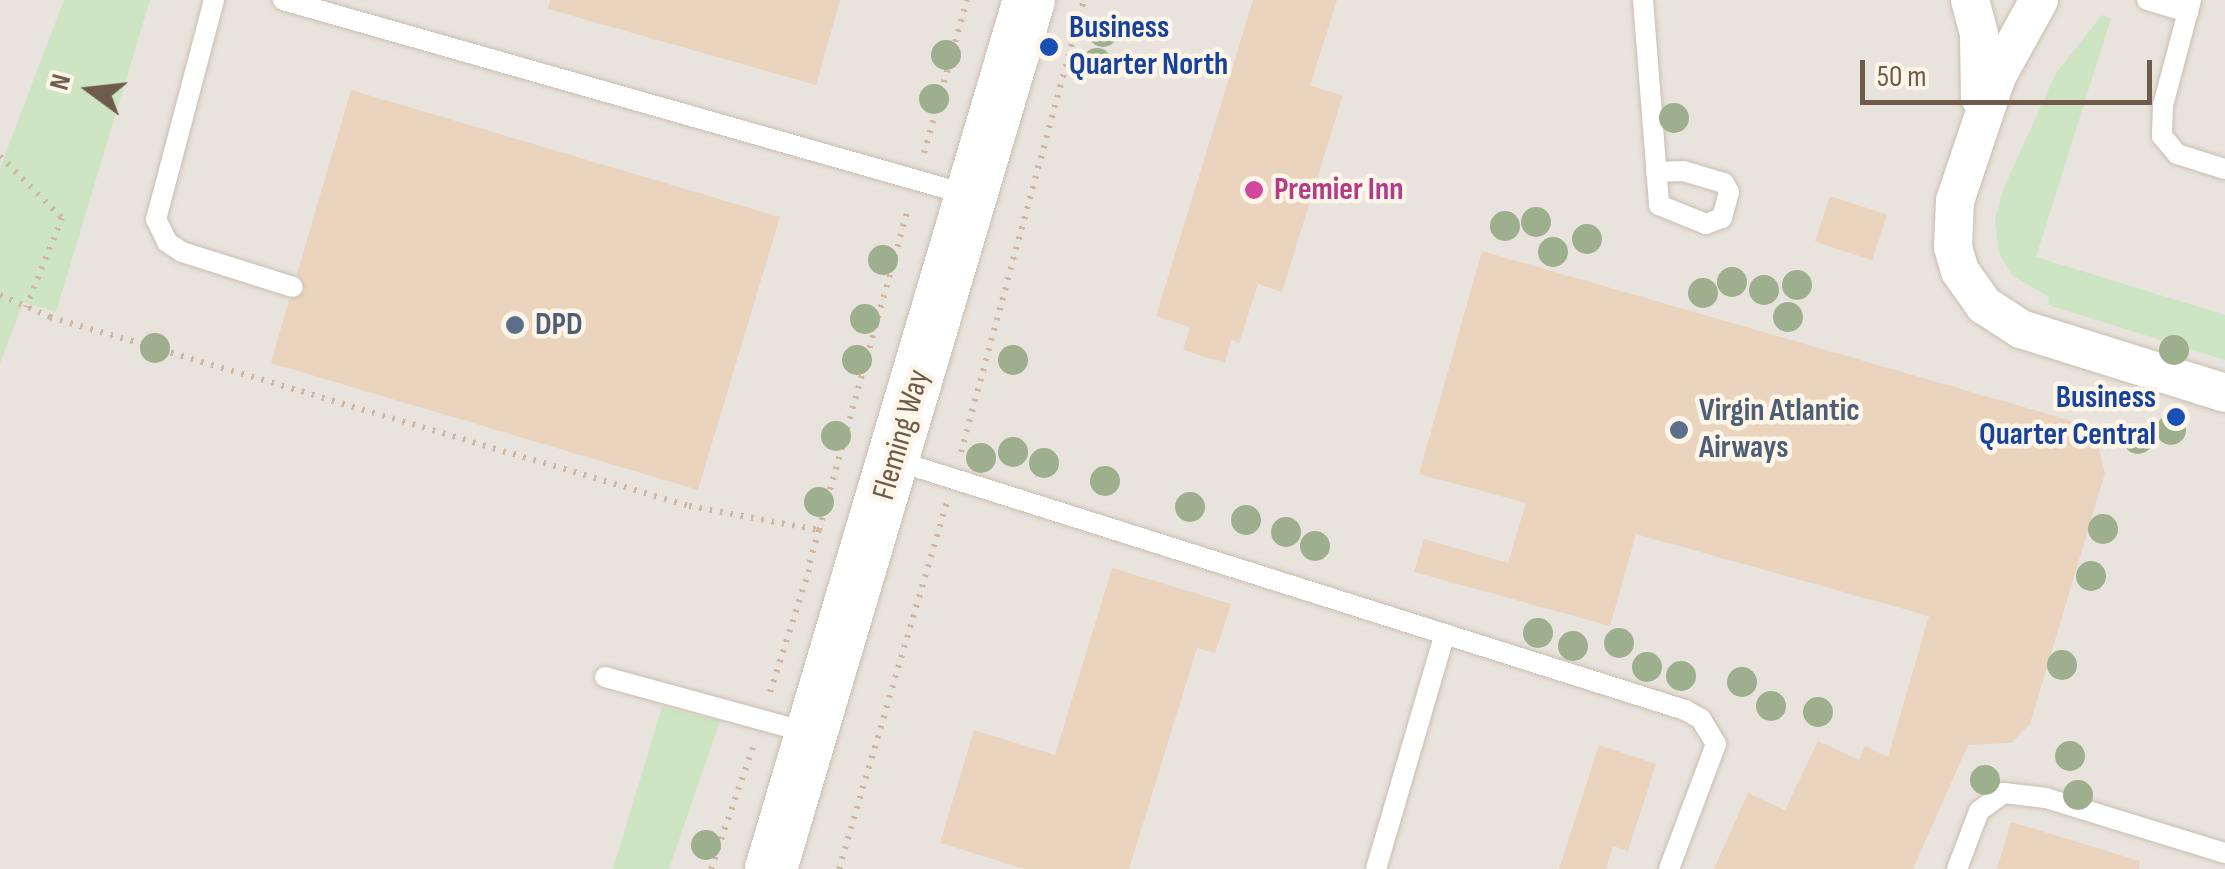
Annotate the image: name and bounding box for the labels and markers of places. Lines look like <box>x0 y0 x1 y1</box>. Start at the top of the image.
place label: Business Quarter North <box>1069 10 1228 85</box>
marker: Business Quarter North <box>1038 36 1060 58</box>
place label: Premier Inn <box>1274 171 1403 209</box>
marker: Premier Inn <box>1243 179 1265 201</box>
place label: DPD <box>535 306 583 344</box>
marker: DPD <box>504 314 526 336</box>
place label: Business Quarter Central <box>1979 380 2156 455</box>
place label: Virgin Atlantic Airways <box>1699 393 1860 468</box>
marker: Business Quarter Central <box>2165 406 2187 428</box>
marker: Virgin Atlantic Airways <box>1668 419 1690 441</box>

